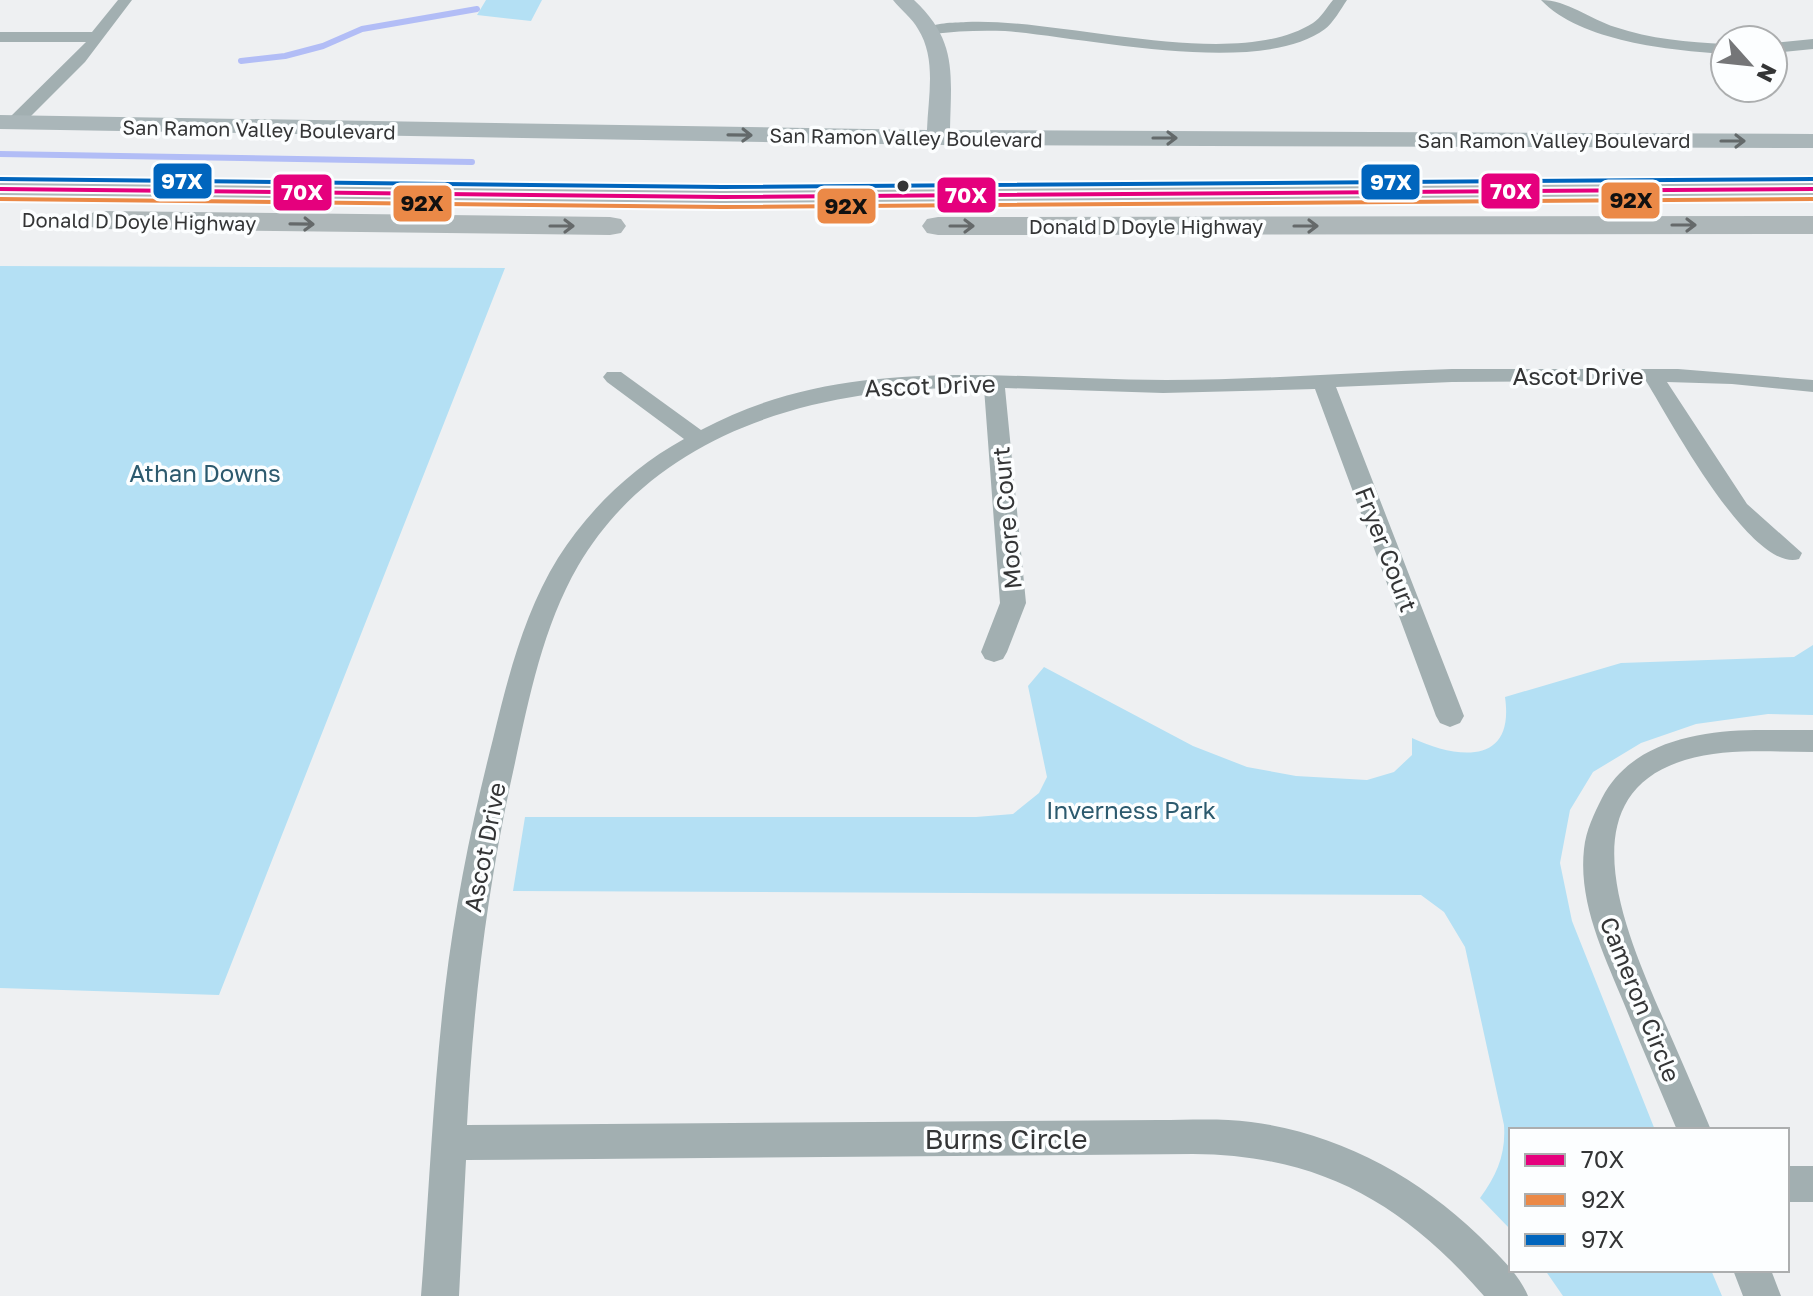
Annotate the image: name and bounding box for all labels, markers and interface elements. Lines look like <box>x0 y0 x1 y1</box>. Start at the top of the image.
north arrow <box>1709 24 1789 104</box>
text: N <box>1751 60 1783 87</box>
street label: San Ramon Valley Boulevard <box>122 115 396 143</box>
street label: San Ramon Valley Boulevard <box>769 123 1043 151</box>
one-way arrow <box>726 127 753 143</box>
street label: San Ramon Valley Boulevard <box>1417 128 1691 152</box>
one-way arrow <box>1151 131 1178 146</box>
one-way arrow <box>1719 133 1746 149</box>
line badge: 97X <box>152 162 213 200</box>
line badge: 97X <box>1360 163 1421 201</box>
text: 97X <box>161 167 203 194</box>
text: 97X <box>1370 168 1412 195</box>
line badge: 70X <box>1480 172 1541 210</box>
line badge: 70X <box>272 173 333 212</box>
line badge: 70X <box>936 176 997 214</box>
text: 70X <box>1490 177 1532 204</box>
text: 70X <box>281 178 323 205</box>
unlabelled marker <box>895 178 911 194</box>
text: 70X <box>945 181 987 208</box>
line badge: 92X <box>1600 181 1661 220</box>
line badge: 92X <box>392 184 453 223</box>
text: 92X <box>1609 186 1653 213</box>
line badge: 92X <box>816 187 877 225</box>
text: 92X <box>400 189 444 216</box>
text: 92X <box>824 192 868 219</box>
street label: Donald D Doyle Highway <box>22 207 256 235</box>
street label: Donald D Doyle Highway <box>1029 214 1263 238</box>
one-way arrow <box>288 216 315 232</box>
one-way arrow <box>1670 217 1697 233</box>
one-way arrow <box>548 218 575 234</box>
one-way arrow <box>948 218 975 234</box>
one-way arrow <box>1292 218 1319 234</box>
street label: Ascot Drive <box>1512 361 1644 390</box>
street label: Ascot Drive <box>864 368 996 402</box>
street label: Moore Court <box>985 445 1027 591</box>
park label: Athan Downs <box>129 458 281 487</box>
street label: Fryer Court <box>1350 483 1424 615</box>
street label: Ascot Drive <box>457 780 511 914</box>
park label: Inverness Park <box>1046 795 1216 824</box>
street label: Cameron Circle <box>1595 912 1687 1086</box>
street label: Burns Circle <box>924 1122 1088 1155</box>
legend <box>1509 1128 1789 1272</box>
text: 70X <box>1581 1144 1625 1173</box>
text: 92X <box>1581 1184 1625 1213</box>
text: 97X <box>1581 1224 1624 1253</box>

